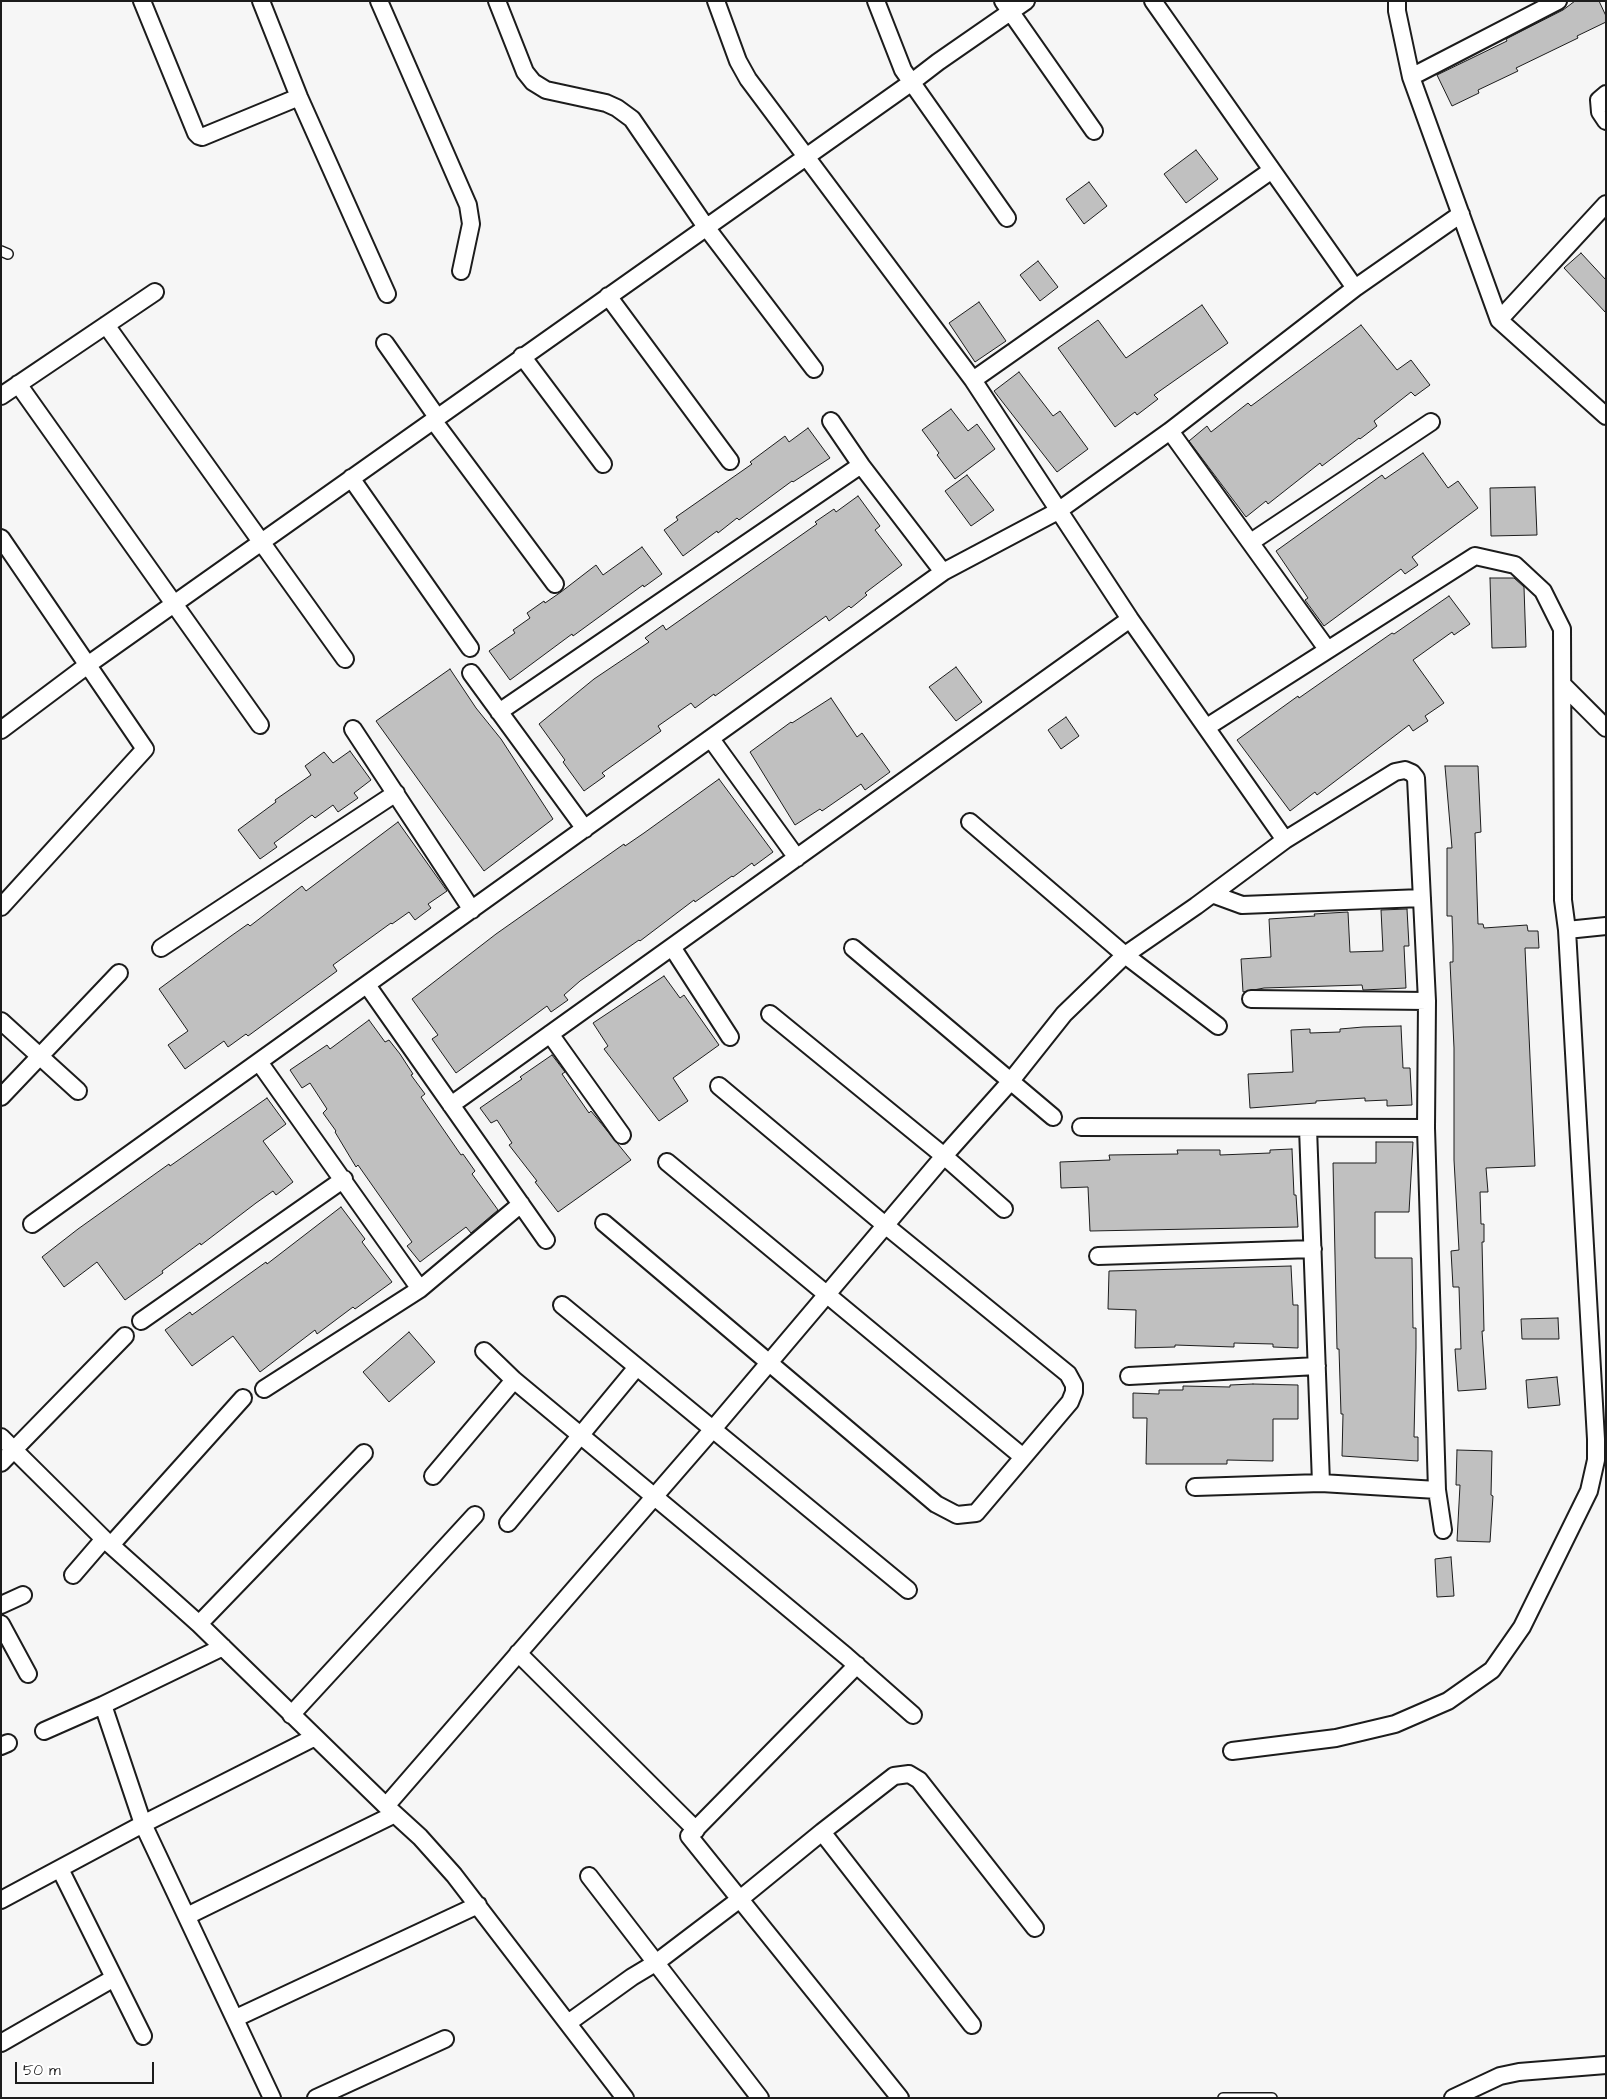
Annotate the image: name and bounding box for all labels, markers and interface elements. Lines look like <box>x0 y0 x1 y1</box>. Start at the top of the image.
scale bar <box>18 2052 156 2084</box>
text: 50 m <box>23 2060 61 2081</box>

